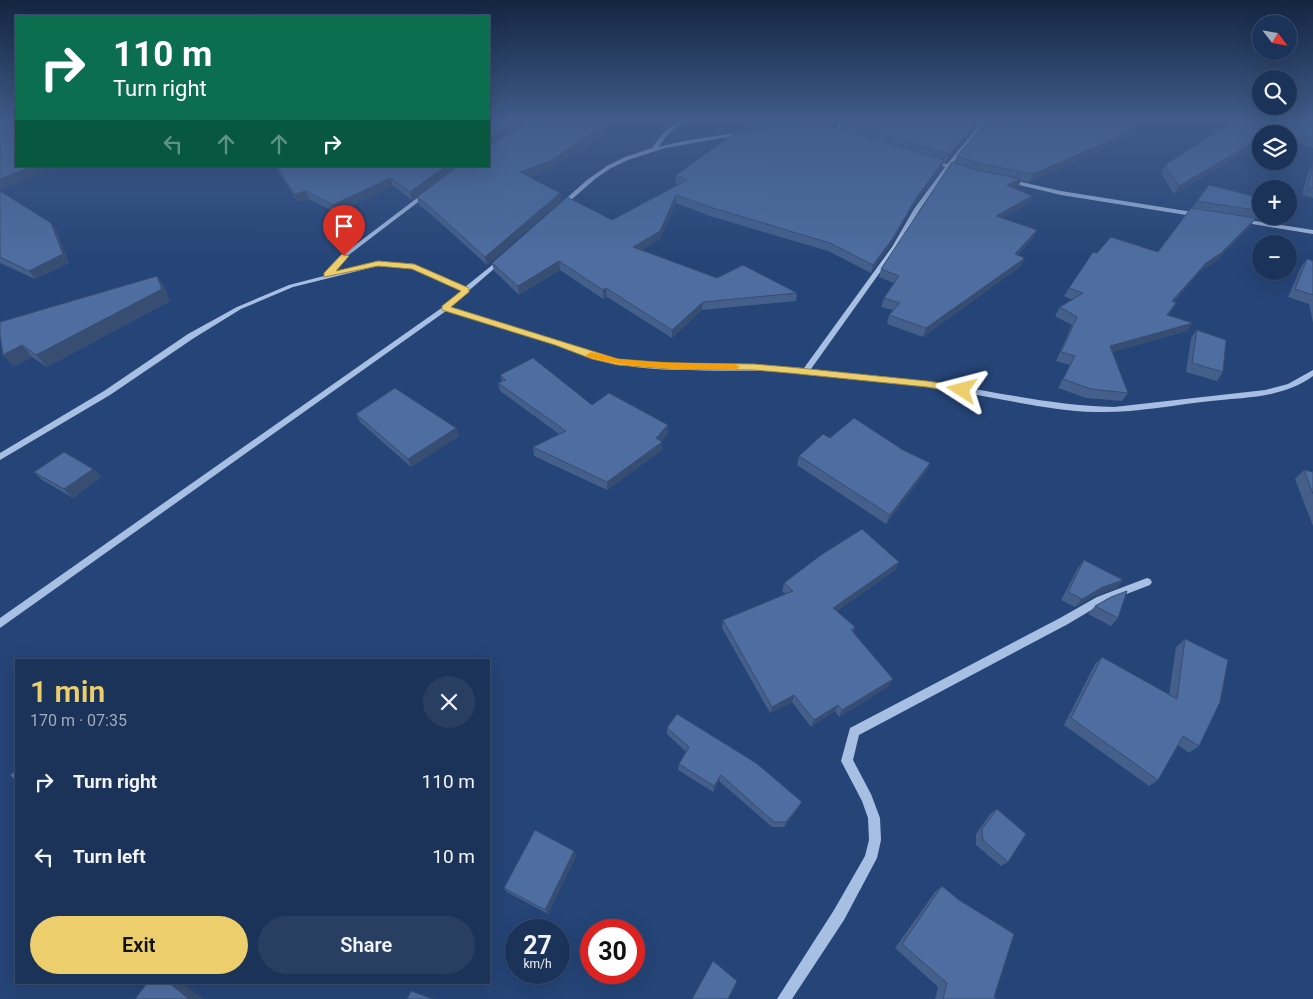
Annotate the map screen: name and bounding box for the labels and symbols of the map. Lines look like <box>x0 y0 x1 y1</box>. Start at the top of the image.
north arrow <box>1252 15 1298 60</box>
pin <box>323 205 365 256</box>
position arrow <box>935 363 987 415</box>
speed limit sign: 30 <box>580 919 645 984</box>

